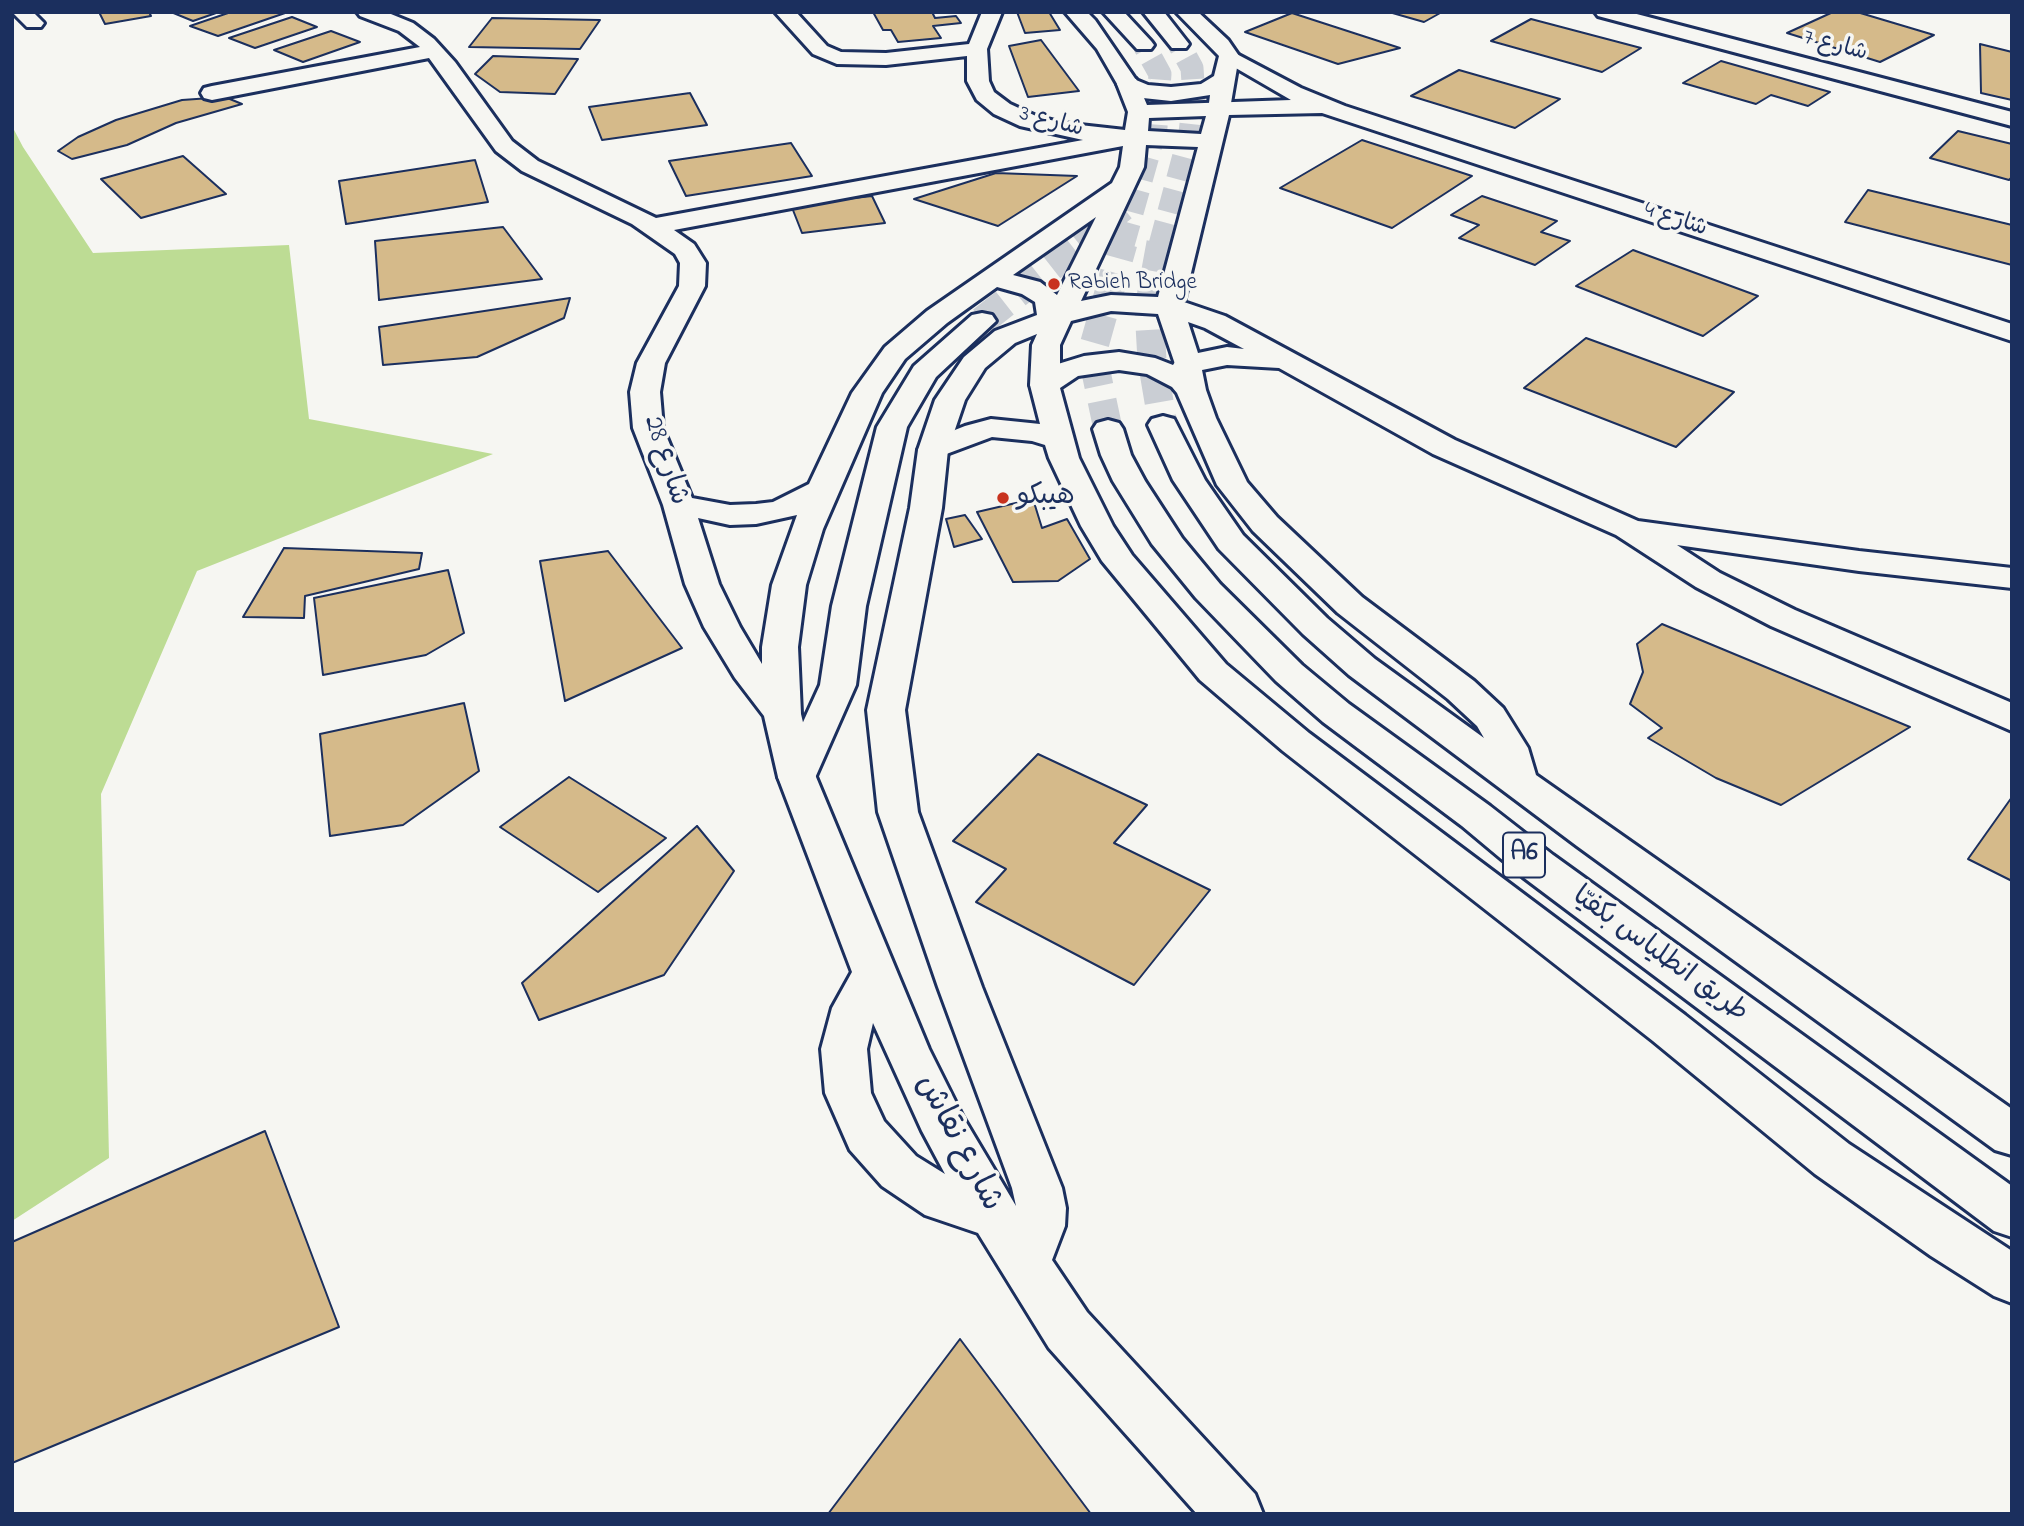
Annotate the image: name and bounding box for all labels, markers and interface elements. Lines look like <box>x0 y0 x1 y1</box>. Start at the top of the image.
street label: شارع 7 <box>1800 25 1870 69</box>
street label: شارع 3 <box>1016 101 1086 145</box>
street label: شارع 4 <box>1640 198 1710 244</box>
place label: Rabieh Bridge <box>1068 270 1197 298</box>
marker: Rabieh Bridge <box>1046 276 1062 292</box>
street label: شارع 28 <box>634 412 694 510</box>
place label: هيبكو <box>1017 481 1075 515</box>
marker: هيبكو <box>995 490 1011 506</box>
road number: A6 <box>1503 832 1545 877</box>
street label: طريق انطلياس بكفيّا <box>1564 881 1754 1031</box>
street label: شارع نقاش <box>904 1069 1010 1219</box>

